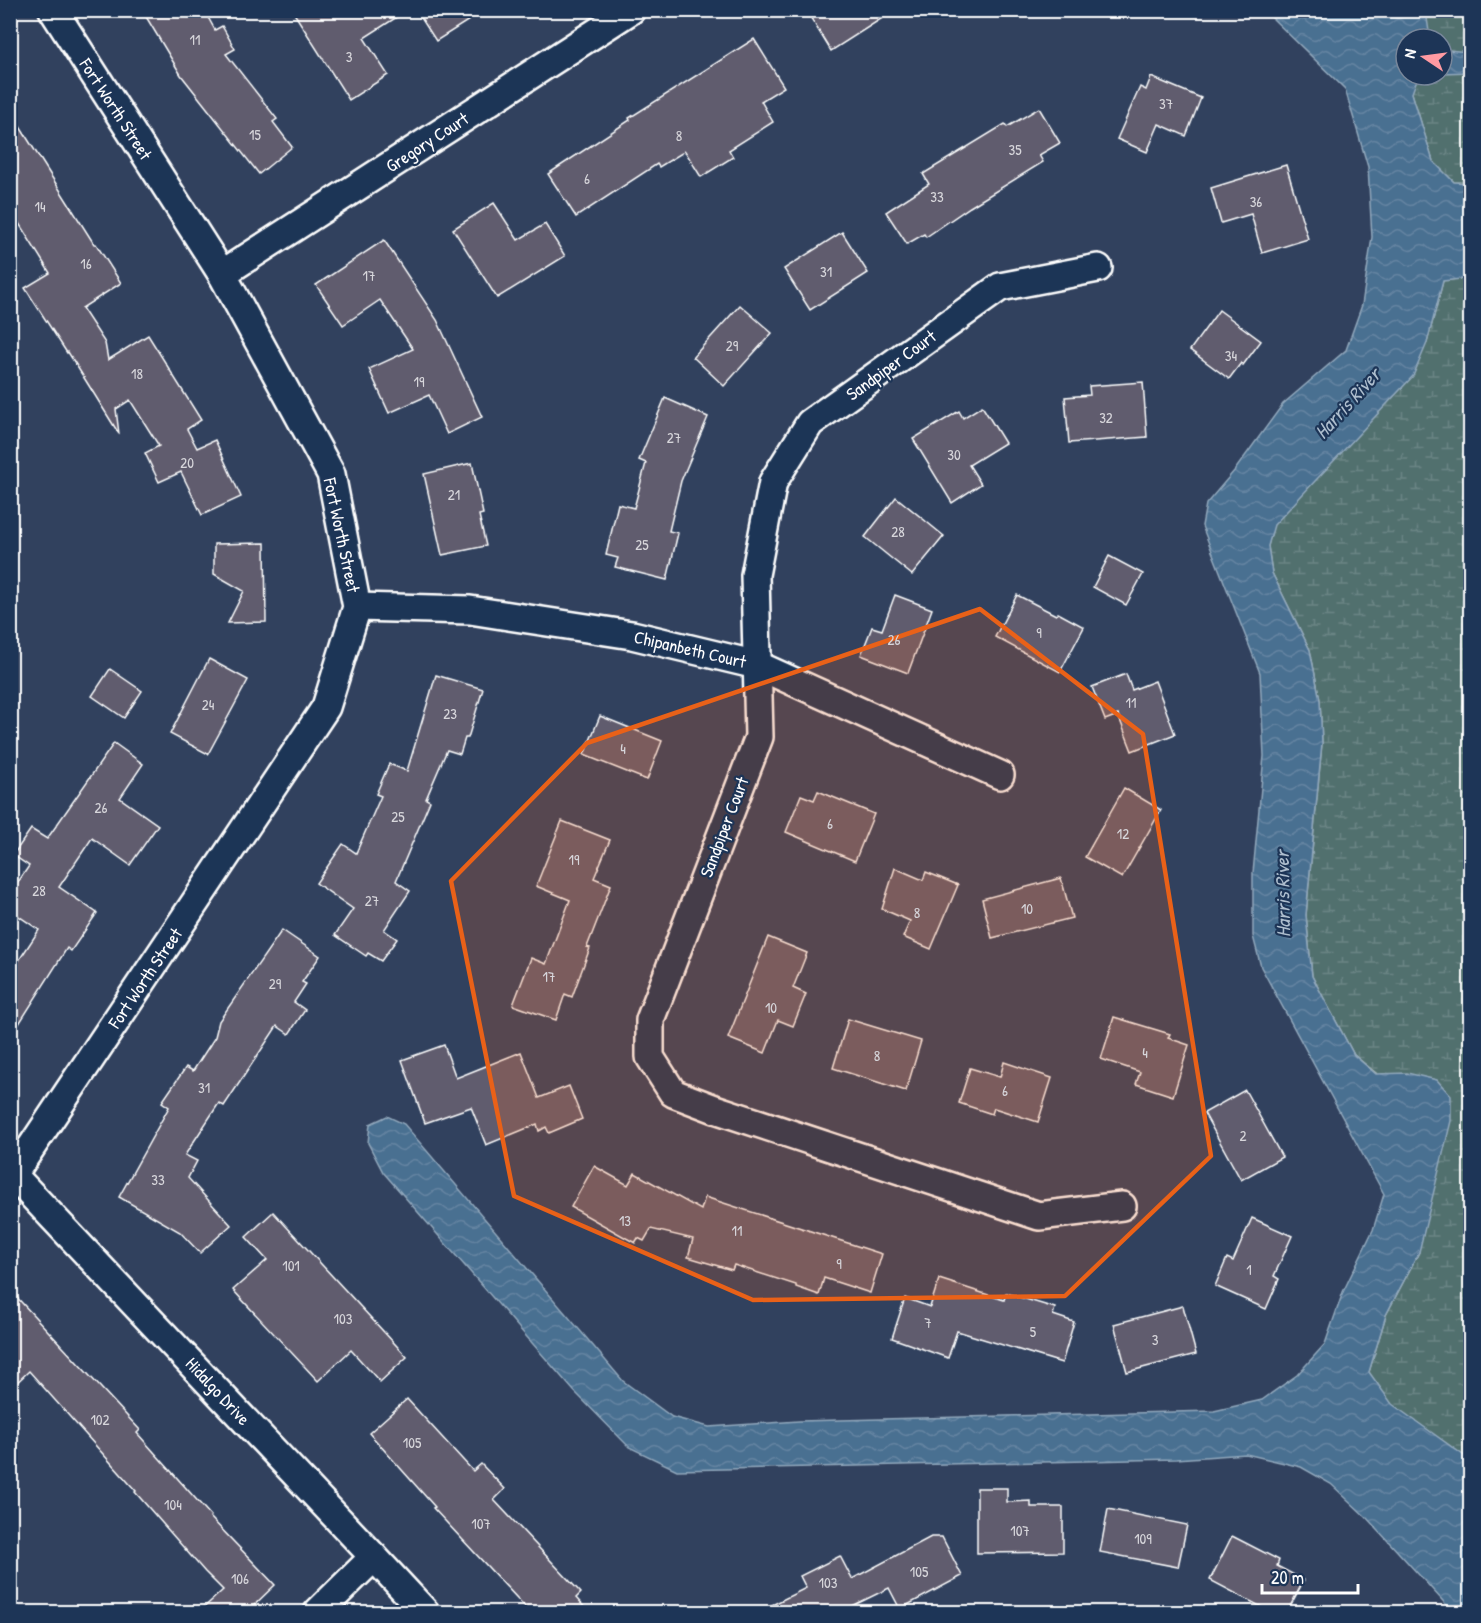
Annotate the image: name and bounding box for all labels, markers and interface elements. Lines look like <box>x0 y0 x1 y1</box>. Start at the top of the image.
north arrow <box>1394 27 1454 87</box>
house number: 11 <box>190 29 200 50</box>
house number: 3 <box>346 46 353 67</box>
text: N <box>1398 47 1421 60</box>
street label: Fort Worth Street <box>73 53 159 165</box>
house number: 37 <box>1159 93 1173 114</box>
street label: Gregory Court <box>381 105 474 178</box>
house number: 15 <box>249 124 262 145</box>
house number: 8 <box>676 125 682 146</box>
house number: 35 <box>1008 139 1022 160</box>
house number: 6 <box>584 168 590 189</box>
house number: 33 <box>930 186 944 207</box>
house number: 36 <box>1250 191 1262 212</box>
house number: 14 <box>34 196 46 217</box>
house number: 16 <box>80 253 92 274</box>
house number: 31 <box>820 261 832 282</box>
house number: 17 <box>363 265 375 286</box>
street label: Sandpiper Court <box>841 323 942 406</box>
house number: 29 <box>726 335 739 356</box>
house number: 34 <box>1225 345 1238 366</box>
water label: Harris River <box>1308 360 1388 444</box>
house number: 18 <box>131 363 143 384</box>
house number: 19 <box>414 371 425 392</box>
house number: 32 <box>1099 407 1113 428</box>
house number: 27 <box>667 427 681 448</box>
house number: 30 <box>947 444 961 465</box>
house number: 20 <box>180 452 194 473</box>
street label: Fort Worth Street <box>317 475 366 595</box>
house number: 21 <box>448 484 460 505</box>
house number: 28 <box>891 521 905 542</box>
house number: 25 <box>635 534 649 555</box>
house number: 9 <box>1036 622 1042 643</box>
street label: Chipanbeth Court <box>632 624 749 674</box>
house number: 26 <box>887 629 901 650</box>
house number: 11 <box>1126 692 1136 713</box>
house number: 24 <box>202 694 215 715</box>
house number: 23 <box>443 703 457 724</box>
house number: 4 <box>620 738 626 759</box>
street label: Sandpiper Court <box>693 772 755 881</box>
house number: 26 <box>94 797 108 818</box>
house number: 25 <box>391 806 405 827</box>
house number: 6 <box>827 813 833 834</box>
house number: 12 <box>1117 823 1129 844</box>
water label: Harris River <box>1268 848 1296 938</box>
house number: 19 <box>569 849 580 870</box>
house number: 28 <box>32 880 46 901</box>
house number: 27 <box>365 890 379 911</box>
house number: 10 <box>1021 898 1033 919</box>
house number: 8 <box>914 902 920 923</box>
street label: Fort Worth Street <box>102 922 188 1034</box>
house number: 17 <box>543 966 555 987</box>
house number: 29 <box>269 973 282 994</box>
house number: 10 <box>765 997 777 1018</box>
house number: 4 <box>1142 1042 1148 1063</box>
house number: 8 <box>874 1045 880 1066</box>
house number: 31 <box>198 1077 210 1098</box>
house number: 6 <box>1002 1080 1008 1101</box>
house number: 2 <box>1239 1125 1247 1146</box>
house number: 33 <box>151 1169 165 1190</box>
house number: 13 <box>619 1210 631 1231</box>
house number: 11 <box>732 1220 742 1241</box>
house number: 9 <box>836 1253 842 1274</box>
house number: 101 <box>282 1255 300 1276</box>
house number: 1 <box>1246 1259 1252 1280</box>
house number: 103 <box>334 1308 353 1329</box>
house number: 7 <box>924 1312 932 1333</box>
house number: 5 <box>1030 1321 1037 1342</box>
house number: 3 <box>1152 1329 1159 1350</box>
street label: Hidalgo Drive <box>180 1352 256 1430</box>
house number: 102 <box>90 1409 110 1430</box>
house number: 105 <box>403 1432 422 1453</box>
house number: 104 <box>164 1494 182 1515</box>
house number: 107 <box>471 1513 491 1534</box>
house number: 107 <box>1010 1520 1030 1541</box>
house number: 109 <box>1134 1528 1152 1549</box>
scale bar <box>1262 1557 1358 1595</box>
house number: 105 <box>910 1561 929 1582</box>
text: 20 m <box>1271 1565 1304 1590</box>
house number: 106 <box>231 1568 249 1589</box>
house number: 103 <box>819 1572 838 1593</box>

